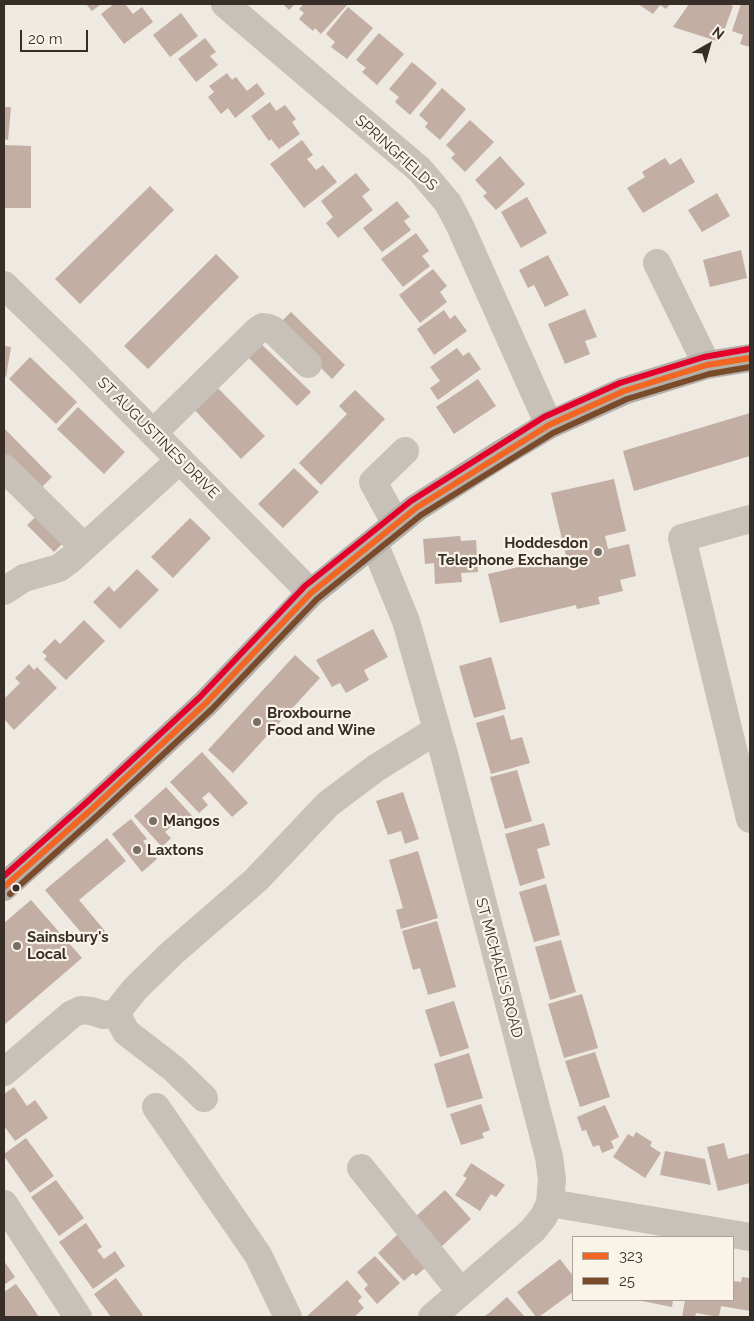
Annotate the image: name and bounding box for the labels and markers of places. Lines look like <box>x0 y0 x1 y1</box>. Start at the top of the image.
place label: Hoddesdon Telephone Exchange <box>438 534 588 569</box>
marker: Hoddesdon Telephone Exchange <box>592 546 604 558</box>
place label: Broxbourne Food and Wine <box>267 704 375 739</box>
marker: Broxbourne Food and Wine <box>251 716 263 728</box>
place label: Mangos <box>163 812 220 830</box>
marker: Mangos <box>147 815 159 827</box>
place label: Laxtons <box>147 841 204 859</box>
marker: Laxtons <box>131 844 143 856</box>
unlabelled marker <box>11 883 21 893</box>
place label: Sainsbury's Local <box>27 928 109 963</box>
marker: Sainsbury's Local <box>11 940 23 952</box>

